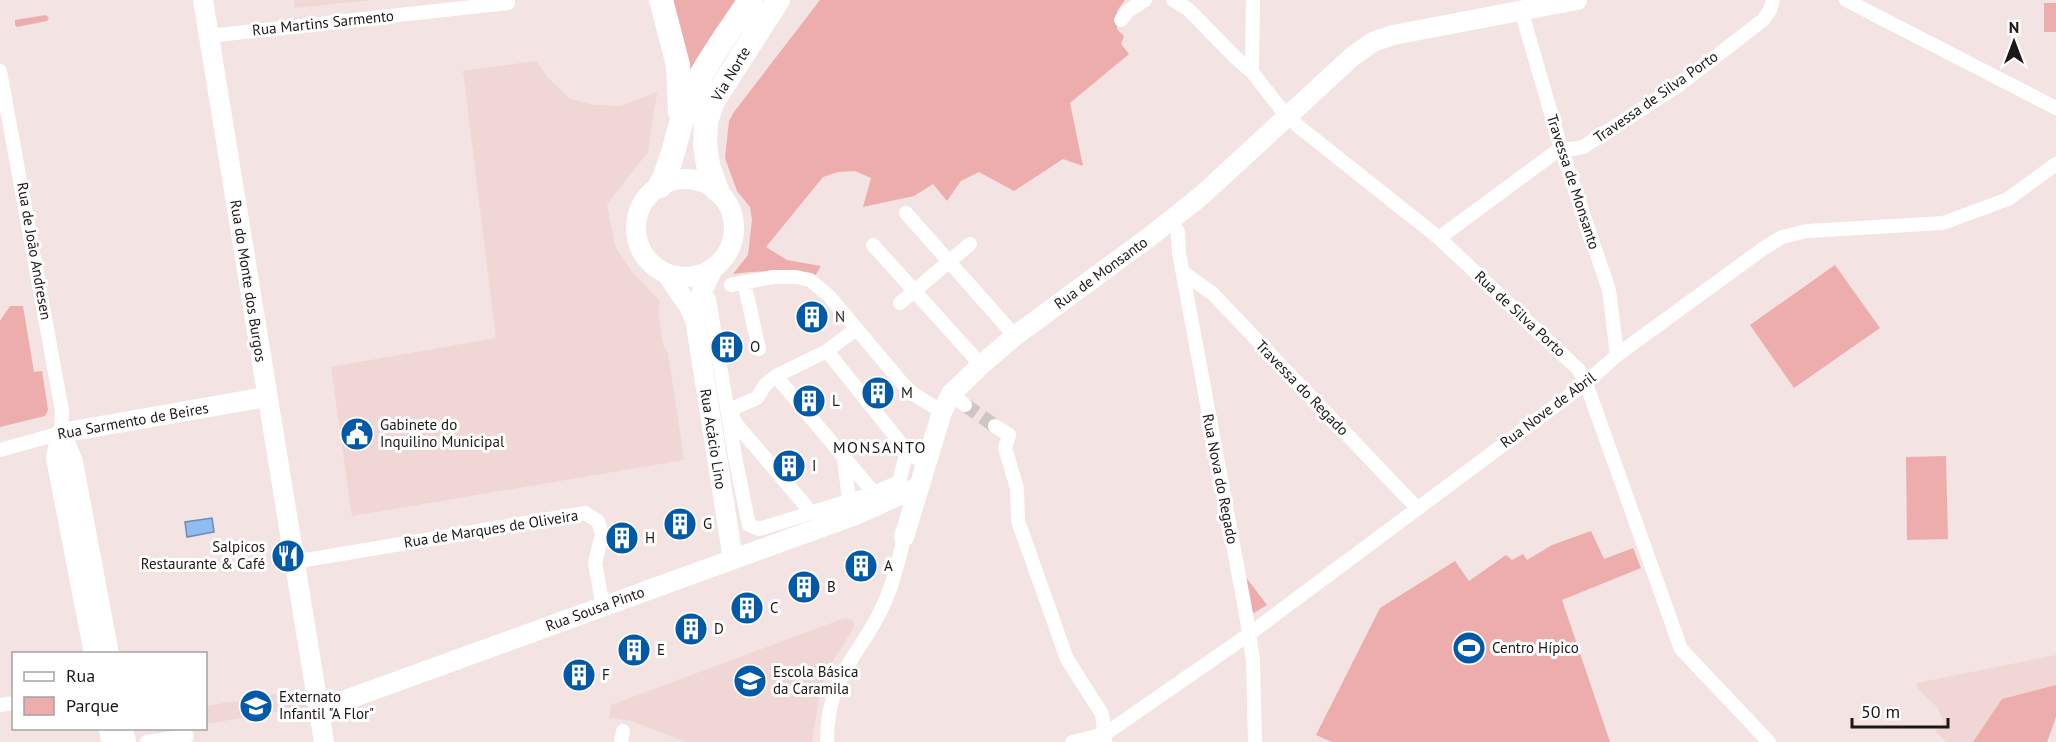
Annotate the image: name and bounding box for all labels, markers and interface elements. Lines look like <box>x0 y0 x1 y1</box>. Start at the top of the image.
street label: Rua Martins Sarmento <box>251 6 395 39</box>
north arrow <box>1984 12 2044 72</box>
text: N <box>2009 17 2019 37</box>
street label: Via Norte <box>706 43 754 105</box>
street label: Travessa de Silva Porto <box>1590 47 1721 147</box>
street label: Travessa de Monsanto <box>1543 112 1604 252</box>
street label: Rua de João Andresen <box>13 181 56 321</box>
street label: Rua do Monte dos Burgos <box>226 199 271 363</box>
street label: Rua de Monsanto <box>1050 232 1151 313</box>
street label: Rua de Silva Porto <box>1471 267 1570 361</box>
building icon: N <box>794 299 830 335</box>
place label: N <box>835 307 845 326</box>
building icon: O <box>709 329 745 365</box>
street label: Travessa do Regado <box>1252 336 1353 439</box>
place label: O <box>750 337 760 356</box>
street label: Rua Nove de Abril <box>1496 367 1600 452</box>
building icon: M <box>860 375 896 411</box>
building icon: L <box>791 383 827 419</box>
place label: M <box>901 383 913 402</box>
street label: Rua Acácio Lino <box>696 387 731 491</box>
place label: L <box>832 391 840 410</box>
street label: Rua Sarmento de Beires <box>56 398 210 443</box>
street label: Rua Nova do Regado <box>1199 412 1242 546</box>
place label: Gabinete do Inquilino Municipal <box>380 415 505 451</box>
public building icon: Gabinete do Inquilino Municipal <box>339 416 375 452</box>
district label: MONSANTO <box>833 437 927 457</box>
building icon: I <box>771 448 807 484</box>
place label: I <box>812 456 816 475</box>
street label: Rua de Marques de Oliveira <box>402 505 579 552</box>
building icon: G <box>662 506 698 542</box>
place label: G <box>703 514 712 533</box>
building icon: H <box>604 520 640 556</box>
place label: H <box>645 528 655 547</box>
place label: Salpicos Restaurante & Café <box>141 537 265 573</box>
restaurant icon: Salpicos Restaurante & Café <box>270 538 306 574</box>
building icon: A <box>843 548 879 584</box>
place label: A <box>884 556 893 575</box>
building icon: B <box>786 569 822 605</box>
place label: B <box>827 577 836 596</box>
street label: Rua Sousa Pinto <box>543 582 647 635</box>
building icon: C <box>729 590 765 626</box>
place label: C <box>770 598 779 617</box>
building icon: D <box>673 611 709 647</box>
place label: D <box>714 619 724 638</box>
sports icon: Centro Hípico <box>1451 630 1487 666</box>
building icon: E <box>616 632 652 668</box>
place label: Centro Hípico <box>1492 638 1579 657</box>
place label: E <box>657 640 665 659</box>
legend <box>12 652 207 730</box>
building icon: F <box>561 657 597 693</box>
place label: Escola Básica da Caramila <box>773 662 858 698</box>
school or university icon: Escola Básica da Caramila <box>732 663 768 699</box>
text: Rua <box>66 664 95 687</box>
place label: F <box>602 665 610 684</box>
place label: Externato Infantil "A Flor" <box>279 687 374 723</box>
school or university icon: Externato Infantil "A Flor" <box>238 688 274 724</box>
scale bar <box>1852 691 1948 729</box>
text: Parque <box>66 694 119 717</box>
text: 50 m <box>1861 700 1900 723</box>

